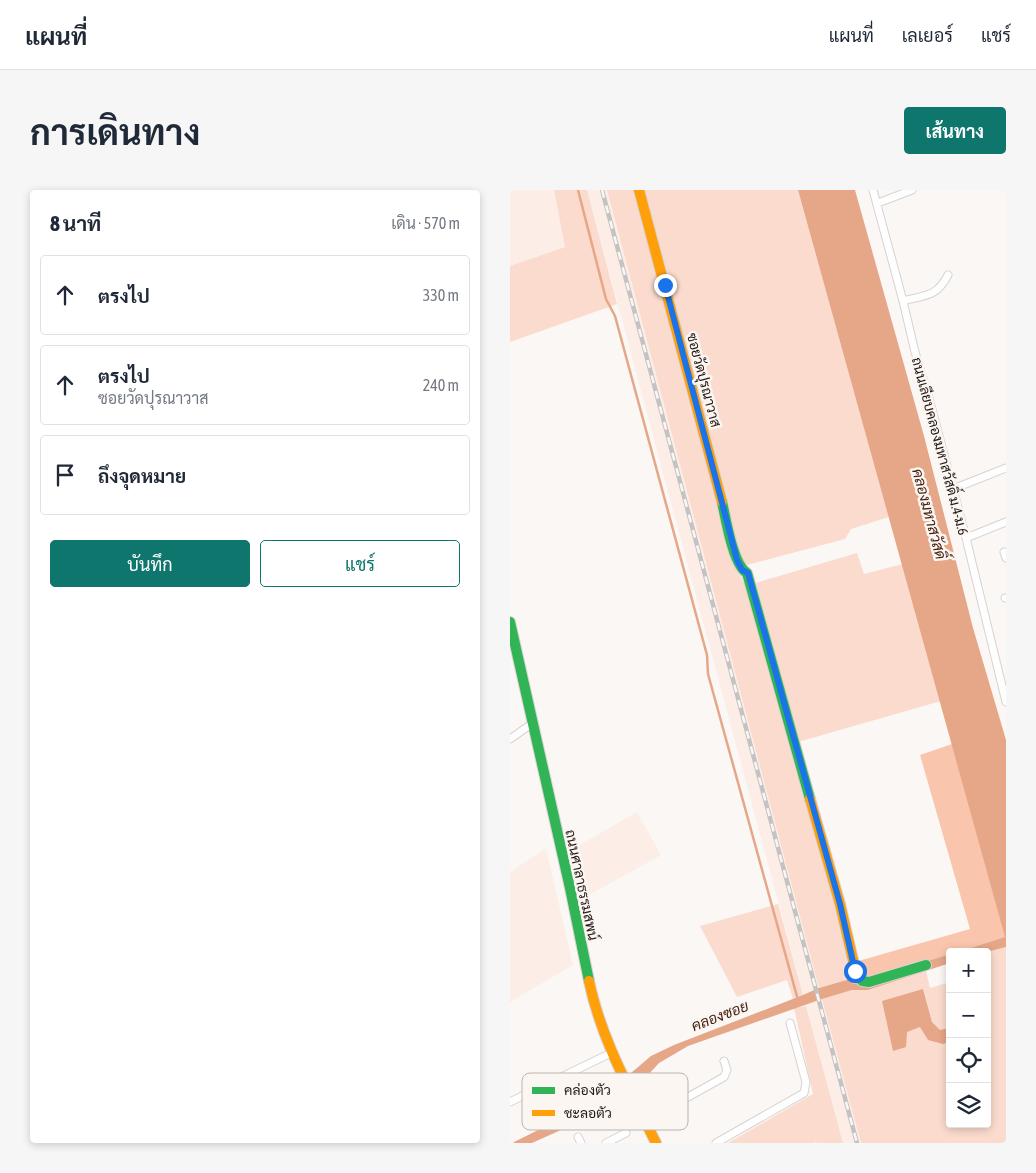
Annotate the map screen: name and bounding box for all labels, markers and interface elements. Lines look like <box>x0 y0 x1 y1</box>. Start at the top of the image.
text: แผนที่ <box>25 23 87 50</box>
text: แผนที่ <box>829 25 874 46</box>
text: เลเยอร์ <box>902 25 953 46</box>
text: แชร์ <box>981 25 1011 46</box>
button: เส้นทาง <box>904 107 1006 154</box>
text: การเดินทาง <box>30 112 200 152</box>
text: 8 นาที <box>50 211 101 235</box>
text: เดิน · 570 m <box>391 214 460 232</box>
route end <box>654 274 677 297</box>
icon: ahead <box>51 281 79 309</box>
text: ตรงไป <box>98 285 150 307</box>
text: 330 m <box>423 286 459 304</box>
street label: ซอยวัดปุรณาวาส <box>682 331 724 429</box>
street label: ถนนเลียบคลองมหาสวัสดิ์ ม.4-ม.6 <box>908 355 972 537</box>
text: ตรงไป <box>98 365 150 387</box>
icon: ahead <box>51 371 79 399</box>
text: 240 m <box>423 376 459 394</box>
text: ซอยวัดปุรณาวาส <box>98 389 209 407</box>
icon: arrive <box>51 461 79 489</box>
text: ถึงจุดหมาย <box>98 465 186 487</box>
water label: คลองมหาสวัสดิ์ <box>908 467 950 561</box>
button: บันทึก <box>50 540 250 587</box>
button: แชร์ <box>260 540 460 587</box>
street label: ถนนศาลาธรรมสพน์ <box>562 828 603 942</box>
map controls <box>946 948 991 1128</box>
button: + <box>946 948 991 993</box>
route start <box>844 960 867 983</box>
button: − <box>946 993 991 1038</box>
water label: คลองซอย <box>689 997 751 1034</box>
button: locate <box>946 1038 991 1083</box>
legend <box>522 1073 688 1130</box>
text: คล่องตัว <box>564 1082 611 1098</box>
button: layers <box>946 1083 991 1128</box>
text: ชะลอตัว <box>564 1105 612 1121</box>

